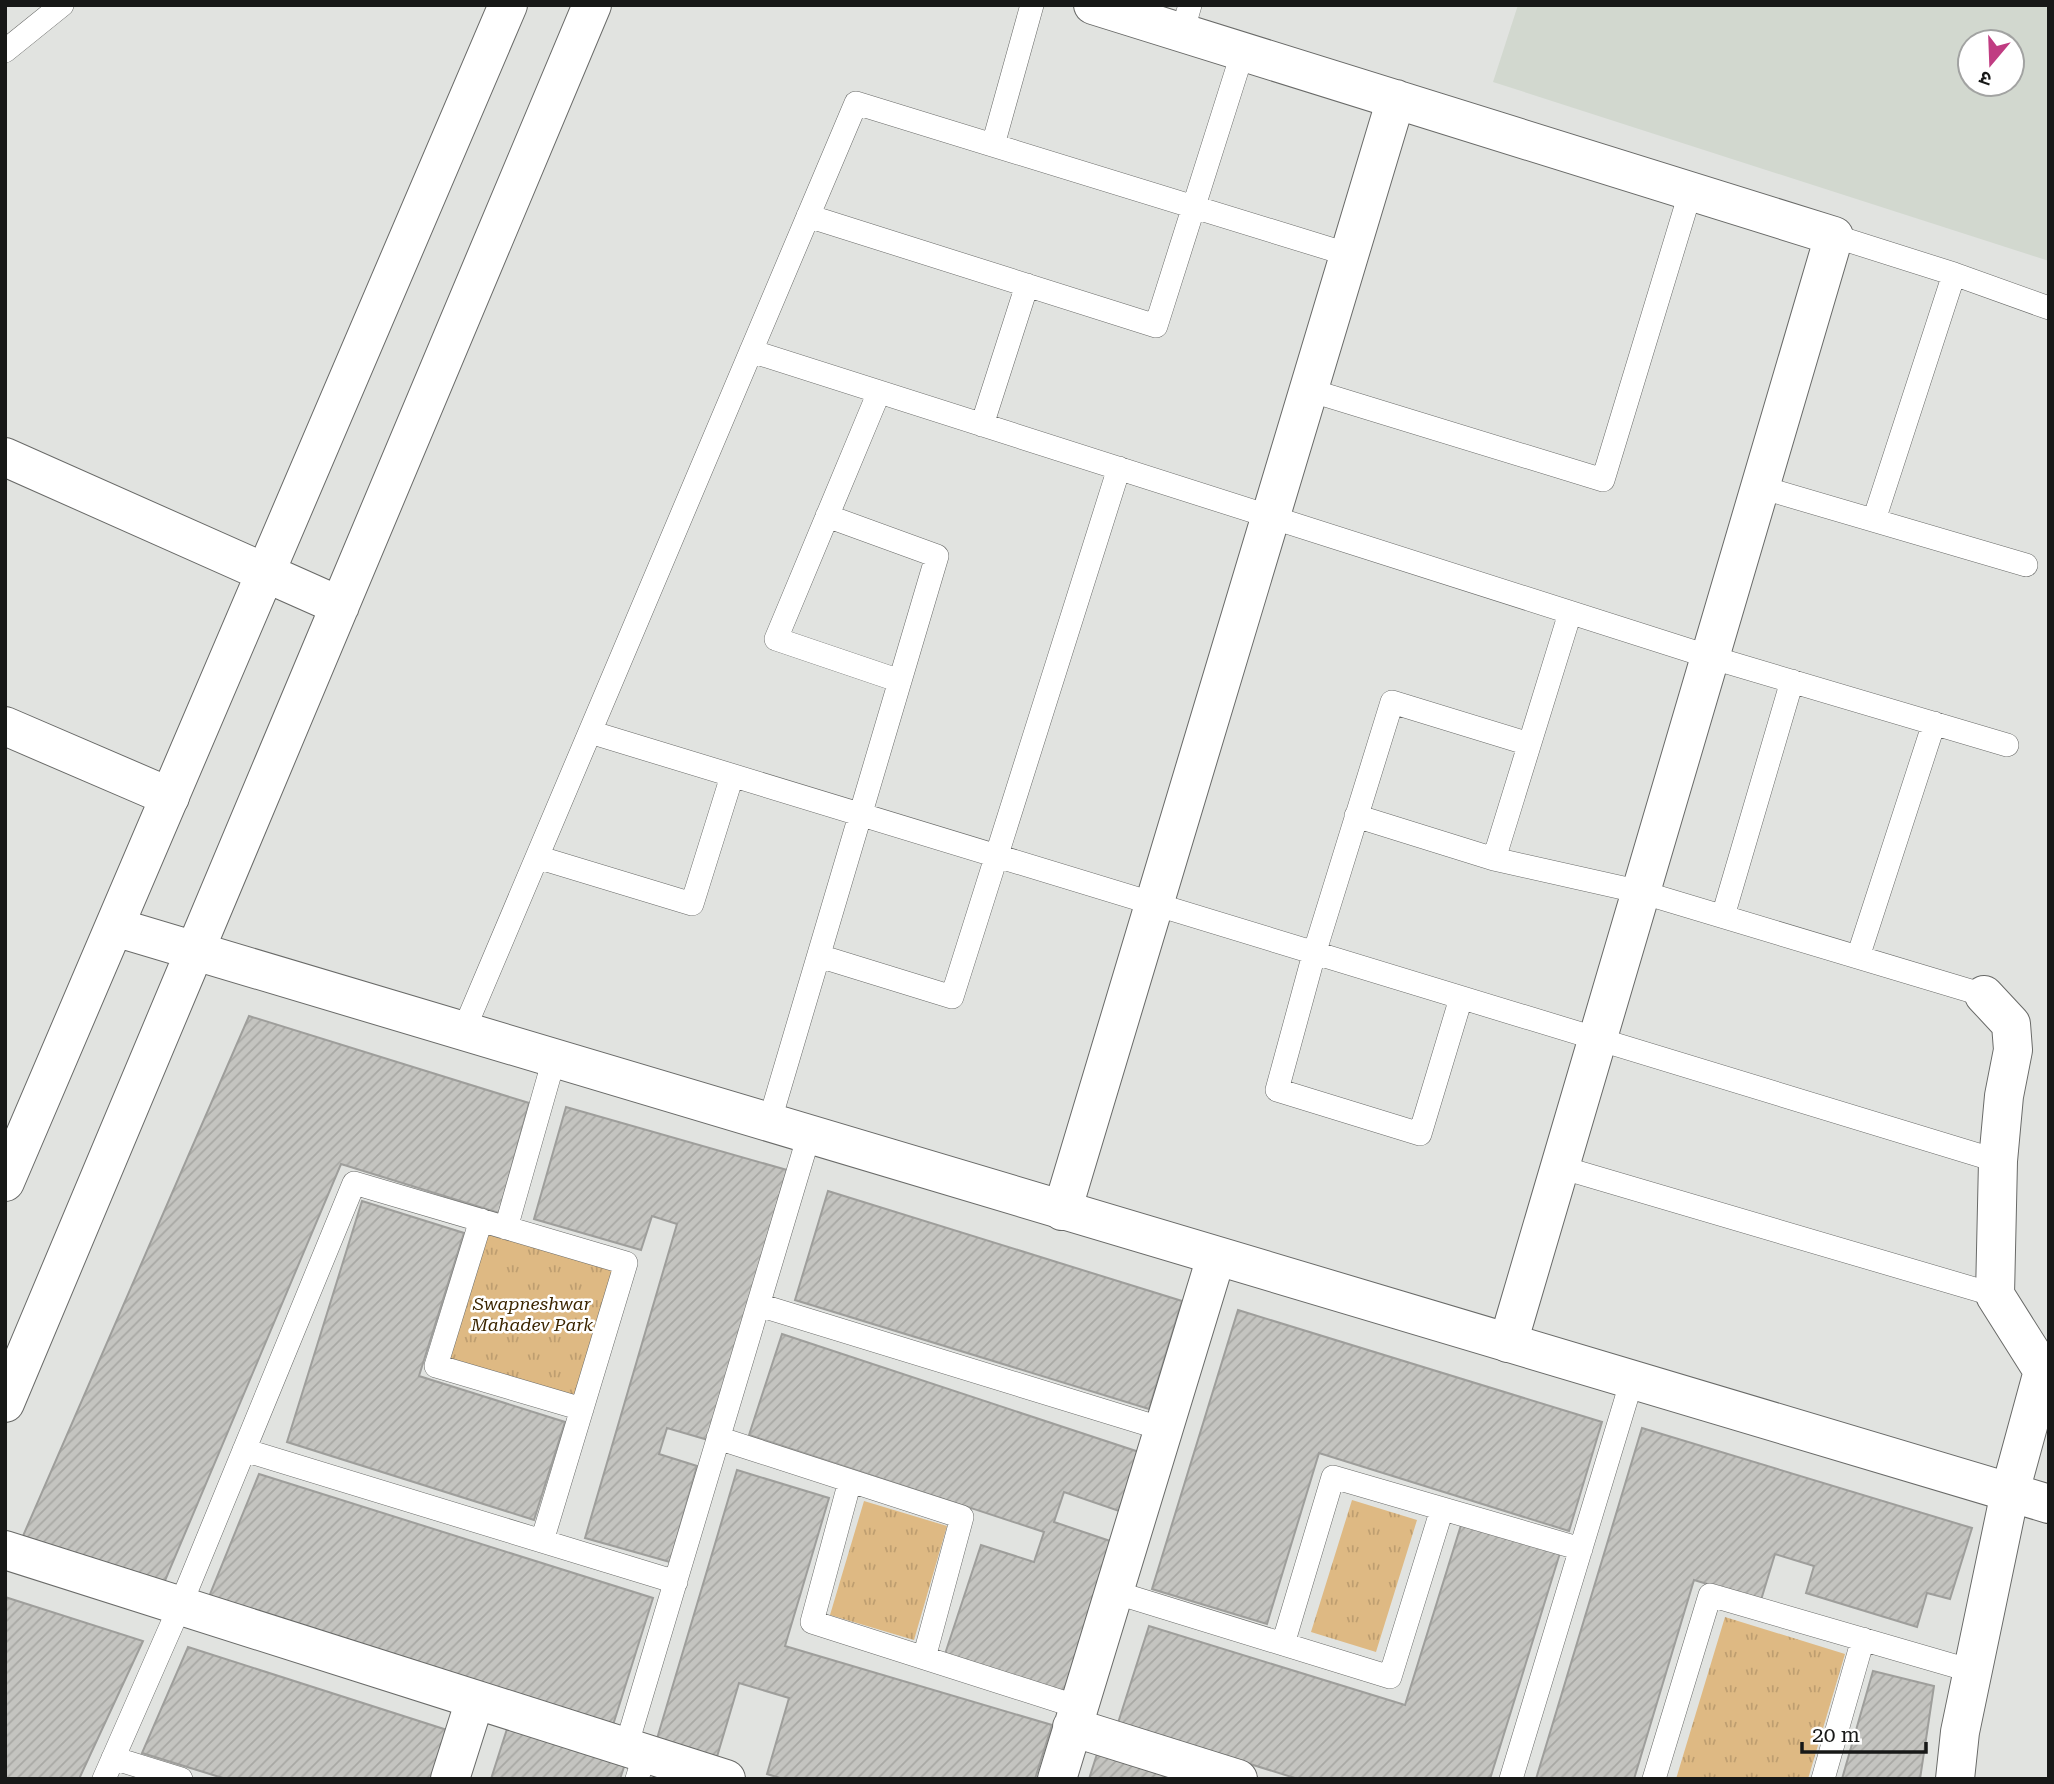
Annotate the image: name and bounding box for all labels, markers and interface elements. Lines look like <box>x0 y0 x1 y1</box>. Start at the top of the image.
north arrow <box>1956 28 2026 98</box>
text: उ <box>1976 66 1995 91</box>
park label: Swapneshwar Mahadev Park <box>470 1293 593 1335</box>
scale bar <box>1802 1710 1926 1754</box>
text: 20 m <box>1812 1723 1860 1747</box>

